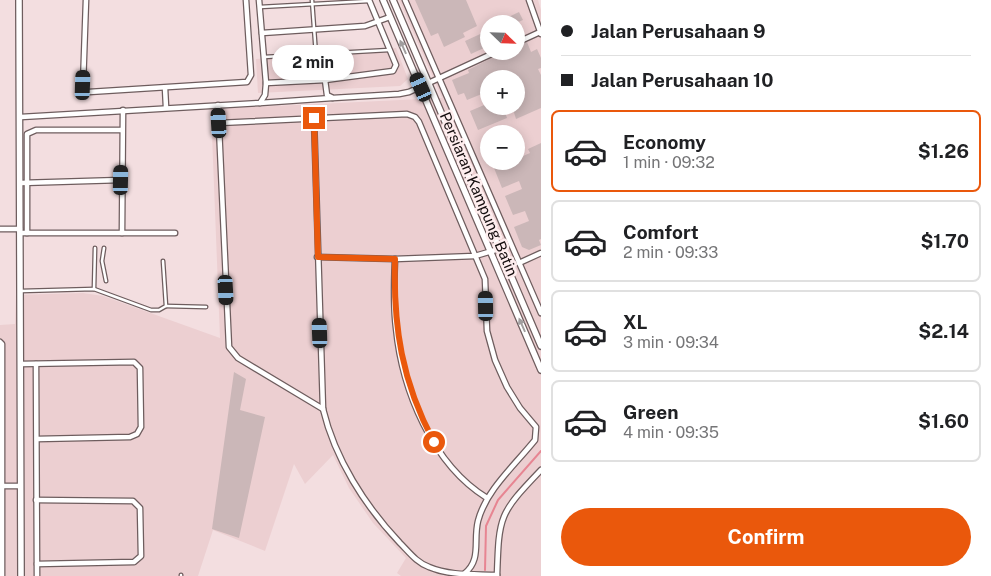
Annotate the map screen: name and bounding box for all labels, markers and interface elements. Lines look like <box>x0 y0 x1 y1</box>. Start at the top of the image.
north arrow <box>480 15 525 60</box>
map controls <box>480 15 525 170</box>
text: Jalan Perusahaan 9 <box>591 20 766 42</box>
one-way arrow <box>399 40 407 54</box>
callout: 2 min <box>273 46 355 80</box>
text: 2 min <box>292 53 334 72</box>
text: Jalan Perusahaan 10 <box>591 69 773 91</box>
car <box>74 70 91 100</box>
car <box>408 70 433 104</box>
button: + <box>480 70 525 115</box>
route end <box>303 107 325 129</box>
car <box>210 108 227 138</box>
street label: Persiaran Kampung Batin <box>437 109 521 279</box>
button: − <box>480 125 525 170</box>
icon: car <box>563 129 608 174</box>
text: Economy <box>623 131 706 153</box>
text: $1.26 <box>918 140 969 162</box>
text: 1 min · 09:32 <box>623 153 715 172</box>
car <box>113 165 128 195</box>
icon: car <box>563 219 608 264</box>
text: Comfort <box>623 221 699 243</box>
text: $1.70 <box>920 230 969 252</box>
text: 2 min · 09:33 <box>623 243 718 262</box>
car <box>217 275 234 305</box>
car <box>478 291 493 321</box>
icon: car <box>563 309 608 354</box>
text: XL <box>623 311 648 333</box>
car <box>311 318 328 348</box>
one-way arrow <box>517 318 525 332</box>
text: $2.14 <box>918 320 969 342</box>
text: 3 min · 09:34 <box>623 333 719 352</box>
icon: car <box>563 399 608 444</box>
text: Green <box>623 401 678 423</box>
text: $1.60 <box>918 410 969 432</box>
text: 4 min · 09:35 <box>623 423 719 442</box>
route start <box>423 431 445 453</box>
button: Confirm <box>561 508 971 566</box>

